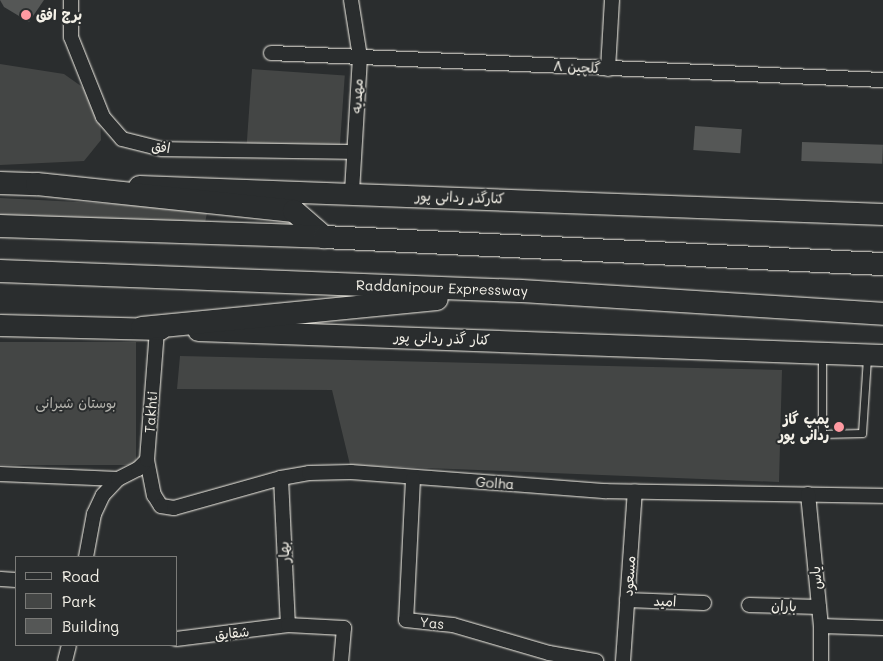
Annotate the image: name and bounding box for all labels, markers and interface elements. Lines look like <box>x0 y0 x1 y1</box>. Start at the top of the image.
place label: برج افق <box>36 7 82 23</box>
marker: برج افق <box>20 9 32 21</box>
street label: گلچین ۸ <box>553 57 601 77</box>
street label: مهدیه <box>348 78 366 114</box>
street label: افق <box>150 137 172 157</box>
street label: کنارگذر ردانی پور <box>415 187 505 207</box>
street label: Raddanipour Expressway <box>356 277 528 299</box>
street label: کنار گذر ردانی پور <box>394 328 490 348</box>
street label: Takhti <box>141 390 161 434</box>
park label: بوستان شیرانی <box>36 395 116 411</box>
place label: پمپ گاز ردانی پور <box>778 411 829 444</box>
marker: پمپ گاز ردانی پور <box>833 421 845 433</box>
street label: Golha <box>475 473 515 493</box>
street label: بهار <box>275 541 293 563</box>
street label: مسعود <box>619 555 639 597</box>
legend <box>15 556 178 646</box>
street label: یاس <box>807 565 825 591</box>
text: Road <box>62 566 99 586</box>
text: Park <box>62 591 96 611</box>
street label: امید <box>653 592 677 610</box>
street label: باران <box>771 597 797 615</box>
street label: Yas <box>419 614 445 632</box>
text: Building <box>62 616 119 636</box>
street label: شقایق <box>214 623 250 643</box>

